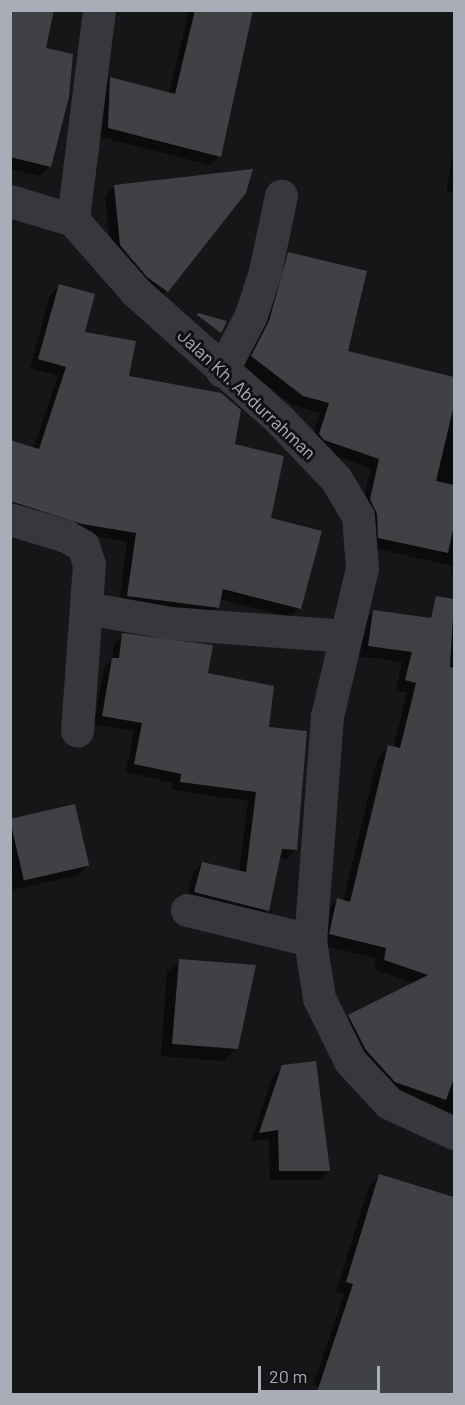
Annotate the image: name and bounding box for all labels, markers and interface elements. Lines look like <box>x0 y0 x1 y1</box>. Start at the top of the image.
street label: Jalan Kh. Abdurrahman <box>173 324 321 464</box>
scale bar <box>261 1354 382 1392</box>
text: 20 m <box>269 1365 307 1387</box>

